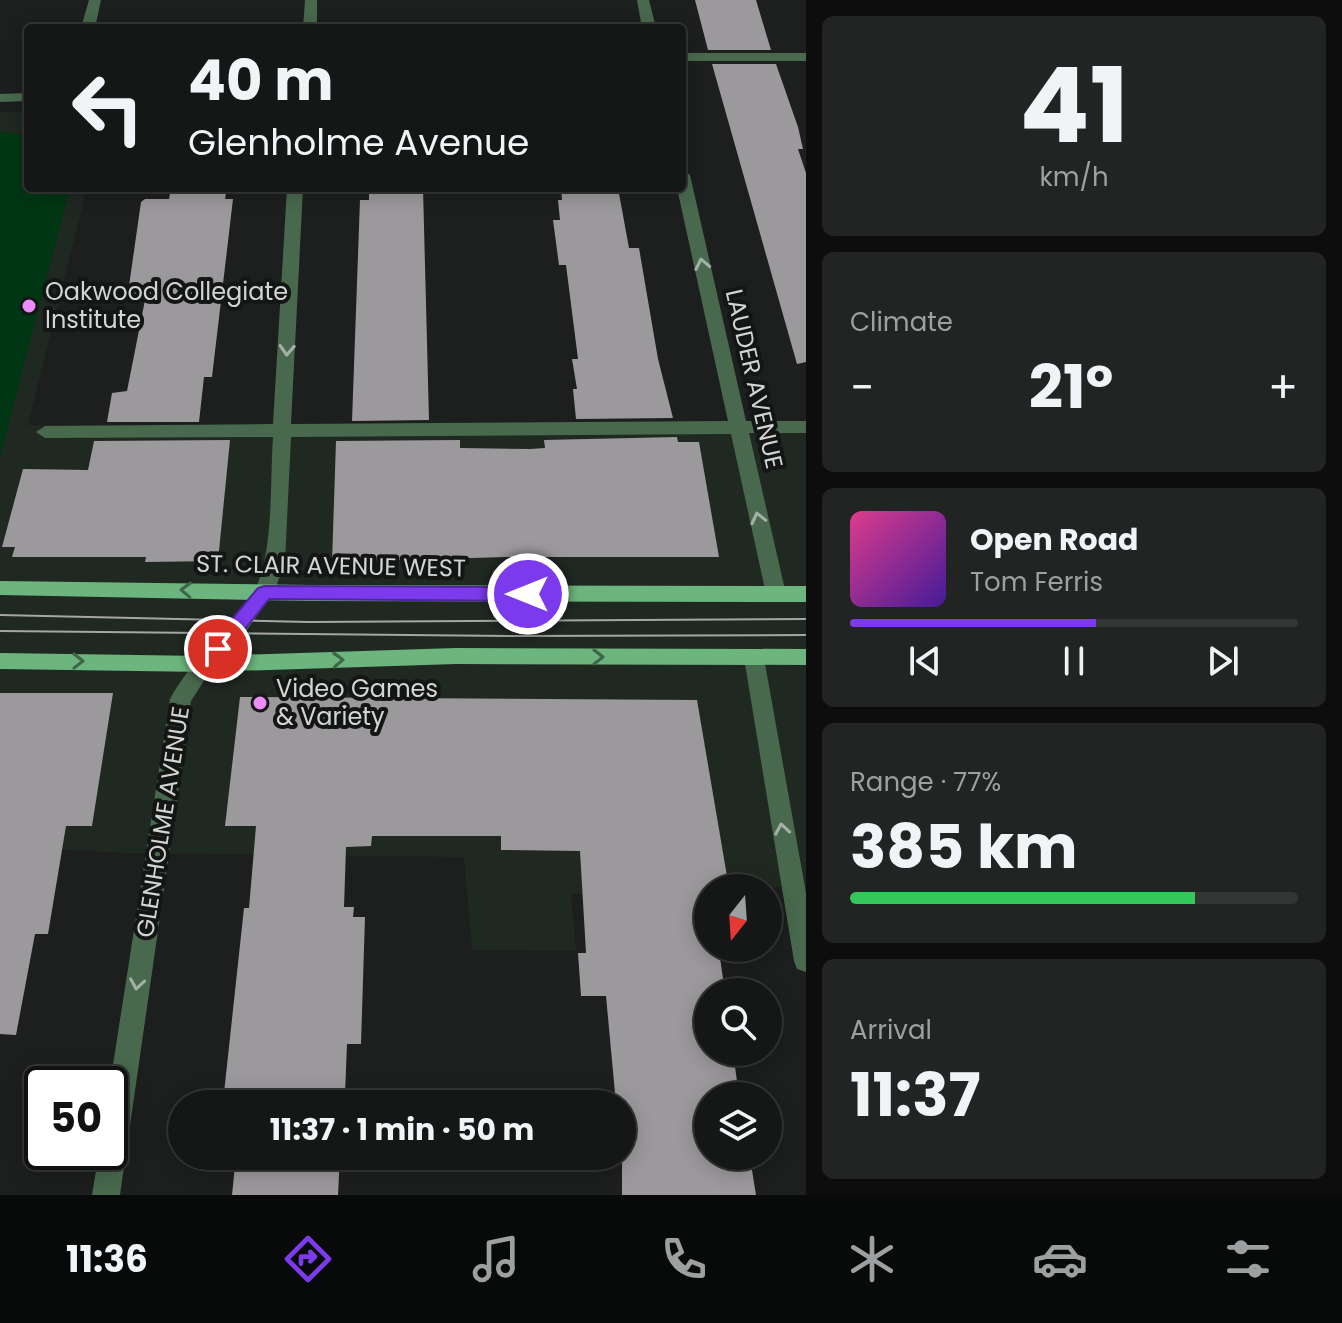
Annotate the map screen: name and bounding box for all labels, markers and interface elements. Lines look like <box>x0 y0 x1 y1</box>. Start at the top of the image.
text: 41 <box>1019 33 1129 178</box>
text: 40 m <box>188 41 334 120</box>
icon: left <box>56 56 160 160</box>
text: Glenholme Avenue <box>188 117 529 168</box>
text: km/h <box>1039 159 1109 195</box>
one-way arrow <box>694 258 711 272</box>
place label: Oakwood Collegiate Institute <box>45 275 288 336</box>
street label: LAUDER AVENUE <box>718 286 791 472</box>
marker: Oakwood Collegiate Institute <box>20 297 38 315</box>
text: Climate <box>850 304 953 340</box>
one-way arrow <box>278 344 295 357</box>
text: 21° <box>1029 345 1113 429</box>
text: − <box>850 357 874 418</box>
text: + <box>1268 357 1298 418</box>
one-way arrow <box>750 512 767 525</box>
text: Open Road <box>970 518 1138 561</box>
street label: ST. CLAIR AVENUE WEST <box>196 547 466 584</box>
position arrow <box>486 552 570 636</box>
text: Tom Ferris <box>970 564 1103 600</box>
one-way arrow <box>179 581 192 598</box>
pin <box>184 615 252 683</box>
icon: arrive <box>196 627 240 671</box>
icon: previous <box>903 639 947 683</box>
icon: pause <box>1052 639 1096 683</box>
icon: next <box>1201 639 1245 683</box>
one-way arrow <box>592 648 605 666</box>
one-way arrow <box>332 651 345 668</box>
one-way arrow <box>72 652 85 670</box>
place label: Video Games & Variety <box>276 672 438 733</box>
marker: Video Games & Variety <box>251 694 269 712</box>
street label: GLENHOLME AVENUE <box>128 704 197 940</box>
text: Range · 77% <box>850 764 1001 800</box>
text: 385 km <box>850 805 1078 889</box>
one-way arrow <box>775 822 792 836</box>
north arrow <box>694 874 782 962</box>
map controls <box>694 874 782 1170</box>
one-way arrow <box>129 977 146 991</box>
button: search <box>694 978 782 1066</box>
text: Arrival <box>850 1012 932 1048</box>
text: 11:37 <box>850 1053 981 1137</box>
speed limit sign: 50 <box>24 1066 128 1170</box>
button: layers <box>694 1082 782 1170</box>
text: 11:37 · 1 min · 50 m <box>270 1108 534 1151</box>
icon: directions <box>280 1231 336 1287</box>
icon: music <box>468 1231 524 1287</box>
icon: phone <box>656 1231 712 1287</box>
icon: climate <box>844 1231 900 1287</box>
icon: car <box>1032 1231 1088 1287</box>
icon: filters <box>1220 1231 1276 1287</box>
text: 11:36 <box>66 1234 148 1285</box>

